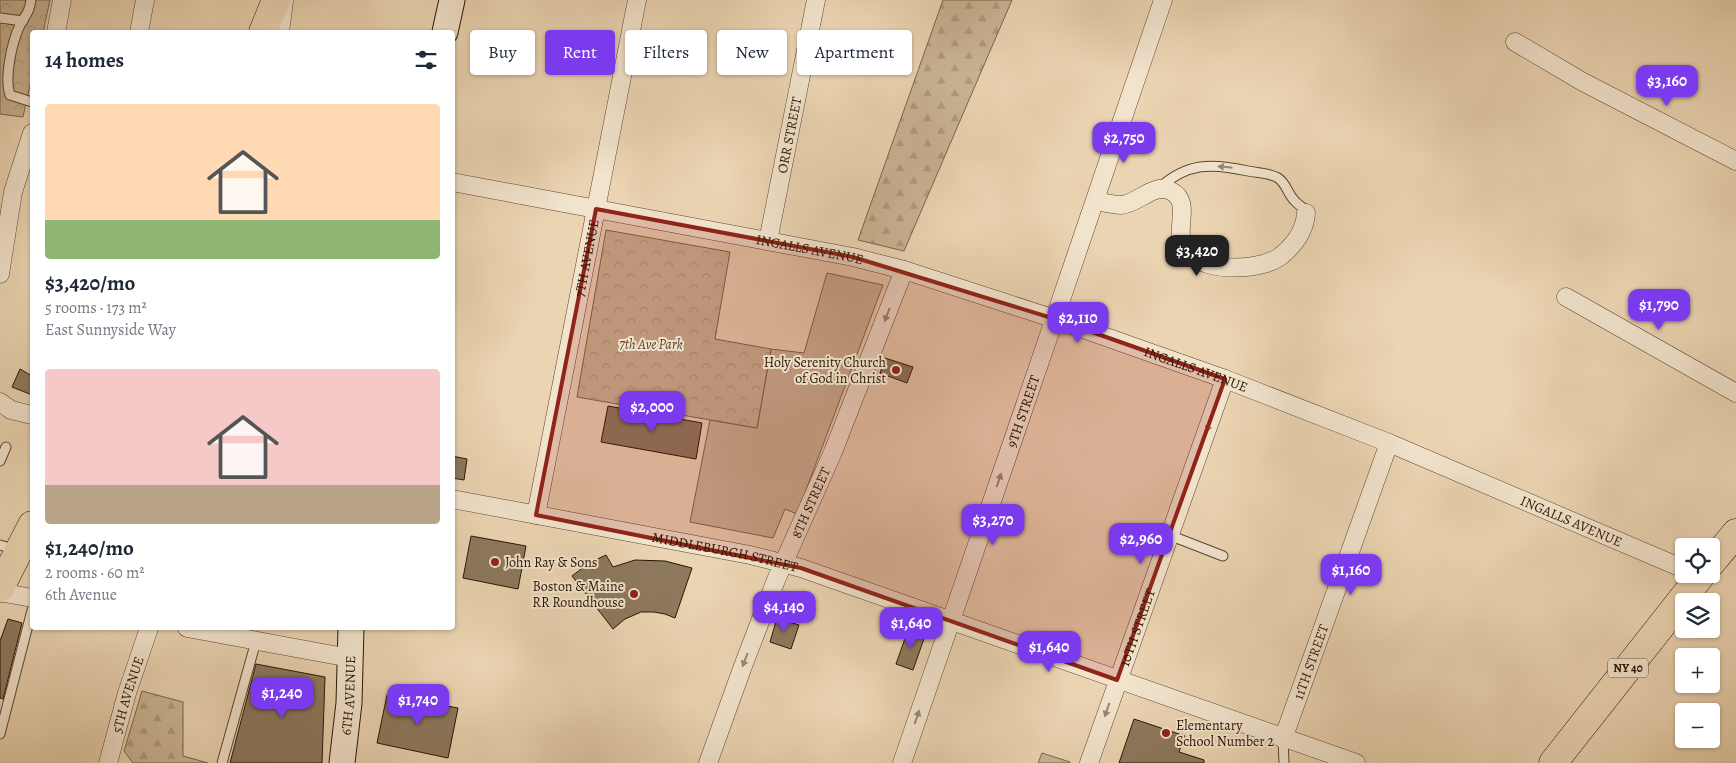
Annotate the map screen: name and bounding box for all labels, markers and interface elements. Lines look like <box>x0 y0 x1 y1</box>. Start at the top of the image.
chip: Buy <box>470 30 535 75</box>
chip: Rent <box>545 30 615 75</box>
chip: Filters <box>625 30 707 75</box>
chip: New <box>717 30 787 75</box>
chip: Apartment <box>797 30 912 75</box>
text: 14 homes <box>45 46 124 74</box>
icon: filters <box>412 46 440 74</box>
pin: $3,160 <box>1626 64 1708 107</box>
text: $3,160 <box>1647 70 1687 92</box>
street label: ORR STREET <box>772 95 806 175</box>
pin: $2,750 <box>1083 121 1165 164</box>
text: $2,750 <box>1103 127 1145 149</box>
icon: home <box>198 137 288 227</box>
one-way arrow <box>1216 163 1232 171</box>
street label: 7TH AVENUE <box>569 217 603 299</box>
street label: INGALLS AVENUE <box>754 230 866 269</box>
pin: $3,420 <box>1156 234 1238 277</box>
text: $3,420 <box>1176 240 1218 262</box>
text: $3,420/mo <box>45 269 135 297</box>
pin: $1,790 <box>1618 288 1700 331</box>
text: $1,790 <box>1639 294 1679 316</box>
text: 5 rooms · 173 m² <box>45 297 147 319</box>
pin: $2,110 <box>1037 302 1119 344</box>
text: $2,110 <box>1059 307 1098 329</box>
one-way arrow <box>882 308 890 323</box>
text: East Sunnyside Way <box>45 319 176 341</box>
park label: 7th Ave Park <box>619 335 683 354</box>
street label: INGALLS AVENUE <box>1142 342 1251 397</box>
place label: Holy Serenity Church of God in Christ <box>764 353 887 388</box>
marker: Holy Serenity Church of God in Christ <box>890 364 902 376</box>
street label: 9TH STREET <box>1002 372 1044 450</box>
pin: $2,000 <box>611 390 693 433</box>
text: $2,000 <box>630 396 674 418</box>
icon: home <box>198 402 288 492</box>
one-way arrow <box>1205 418 1213 433</box>
street label: 8TH STREET <box>786 464 835 541</box>
one-way arrow <box>995 473 1003 488</box>
street label: INGALLS AVENUE <box>1517 491 1625 551</box>
pin: $3,270 <box>952 504 1034 546</box>
text: $3,270 <box>972 509 1014 531</box>
pin: $2,960 <box>1100 522 1182 565</box>
street label: MIDDLEBURGH STREET <box>650 527 800 576</box>
text: $2,960 <box>1120 528 1162 550</box>
text: $1,240/mo <box>45 534 134 562</box>
map controls <box>1675 538 1720 748</box>
button: locate <box>1675 538 1720 583</box>
place label: John Ray & Sons <box>505 553 597 572</box>
pin: $1,160 <box>1310 554 1392 596</box>
marker: John Ray & Sons <box>489 556 501 568</box>
text: $1,160 <box>1332 559 1370 581</box>
text: 2 rooms · 60 m² <box>45 562 145 584</box>
place label: Boston & Maine RR Roundhouse <box>532 577 624 612</box>
text: 6th Avenue <box>45 584 117 606</box>
street label: 10TH STREET <box>1115 586 1160 669</box>
marker: Boston & Maine RR Roundhouse <box>628 588 640 600</box>
pin: $4,140 <box>743 590 825 633</box>
button: layers <box>1675 593 1720 638</box>
text: $4,140 <box>764 596 804 618</box>
pin: $1,640 <box>870 606 952 649</box>
text: $1,640 <box>891 612 931 634</box>
street label: 11TH STREET <box>1288 621 1333 702</box>
pin: $1,640 <box>1008 630 1090 673</box>
text: $1,640 <box>1029 636 1069 658</box>
button: + <box>1675 648 1720 693</box>
one-way arrow <box>741 653 749 668</box>
street label: 5TH AVENUE <box>107 654 148 735</box>
street label: 6TH AVENUE <box>336 655 360 736</box>
road number: NY 40 <box>1608 658 1648 678</box>
pin: $1,240 <box>241 676 323 719</box>
text: $1,240 <box>262 682 302 704</box>
pin: $1,740 <box>377 684 459 726</box>
text: $1,740 <box>398 689 438 711</box>
one-way arrow <box>1103 702 1110 717</box>
button: − <box>1675 703 1720 748</box>
one-way arrow <box>913 709 921 724</box>
place label: Elementary School Number 2 <box>1176 716 1274 751</box>
marker: Elementary School Number 2 <box>1160 727 1172 739</box>

